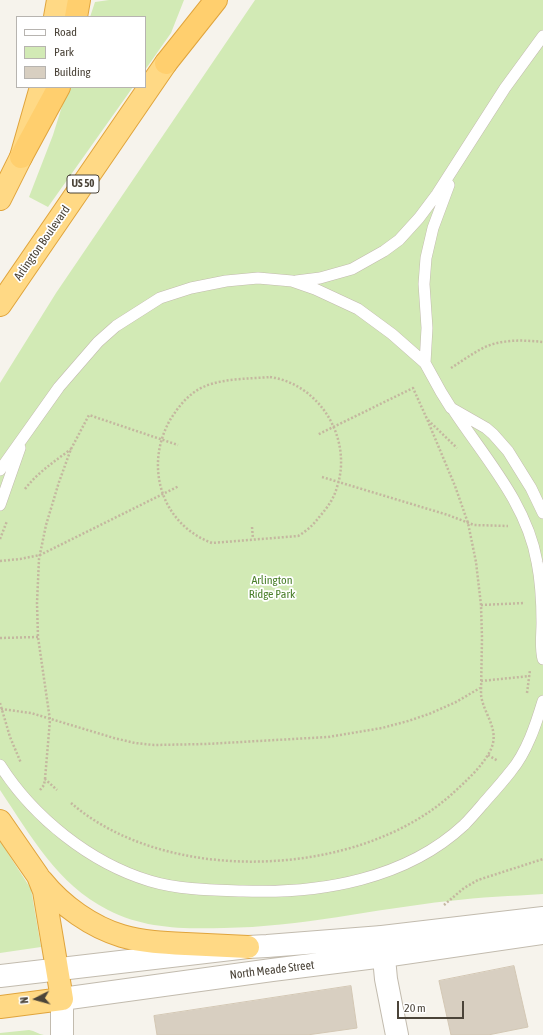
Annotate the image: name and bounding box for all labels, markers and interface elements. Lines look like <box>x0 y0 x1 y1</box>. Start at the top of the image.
legend <box>16 16 146 88</box>
text: Road <box>54 25 77 39</box>
text: Park <box>54 45 74 59</box>
text: Building <box>54 65 91 79</box>
road number: US 50 <box>67 175 99 193</box>
street label: Arlington Boulevard <box>11 203 73 283</box>
park label: Arlington Ridge Park <box>249 573 295 601</box>
street label: North Meade Street <box>229 958 315 982</box>
north arrow <box>16 979 56 1019</box>
scale bar <box>399 993 466 1019</box>
text: N <box>18 996 30 1004</box>
text: 20 m <box>404 1001 426 1015</box>

